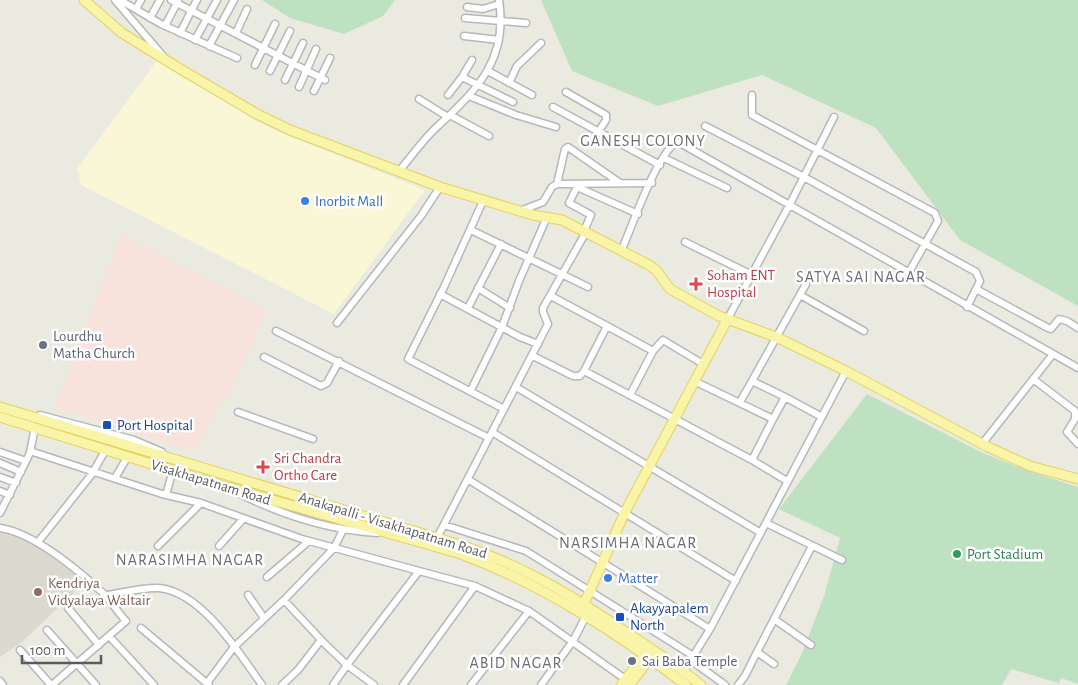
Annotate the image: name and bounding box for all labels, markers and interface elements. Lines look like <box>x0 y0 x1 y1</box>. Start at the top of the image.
district label: GANESH COLONY <box>580 133 706 149</box>
place label: Inorbit Mall <box>315 194 383 209</box>
marker: Inorbit Mall <box>299 195 311 207</box>
place label: Soham ENT Hospital <box>707 268 775 300</box>
district label: SATYA SAI NAGAR <box>796 269 926 285</box>
marker: Soham ENT Hospital <box>689 277 703 291</box>
place label: Lourdhu Matha Church <box>53 329 135 361</box>
marker: Lourdhu Matha Church <box>37 339 49 351</box>
place label: Port Hospital <box>117 418 193 433</box>
marker: Port Hospital <box>101 419 113 431</box>
place label: Sri Chandra Ortho Care <box>274 451 341 483</box>
street label: Visakhapatnam Road <box>149 457 273 508</box>
marker: Sri Chandra Ortho Care <box>256 460 270 474</box>
street label: Anakapalli - Visakhapatnam Road <box>297 490 489 561</box>
district label: NARSIMHA NAGAR <box>559 535 697 551</box>
place label: Port Stadium <box>967 547 1043 562</box>
marker: Port Stadium <box>951 548 963 560</box>
district label: NARASIMHA NAGAR <box>116 552 264 568</box>
place label: Matter <box>618 571 658 586</box>
marker: Matter <box>602 572 614 584</box>
place label: Kendriya Vidyalaya Waltair <box>48 576 151 608</box>
marker: Kendriya Vidyalaya Waltair <box>32 586 44 598</box>
place label: Akayyapalem North <box>630 601 709 633</box>
marker: Akayyapalem North <box>614 611 626 623</box>
scale bar <box>22 632 101 664</box>
text: 100 m <box>30 643 65 658</box>
place label: Sai Baba Temple <box>642 654 738 669</box>
district label: ABID NAGAR <box>470 655 562 671</box>
marker: Sai Baba Temple <box>626 655 638 667</box>

